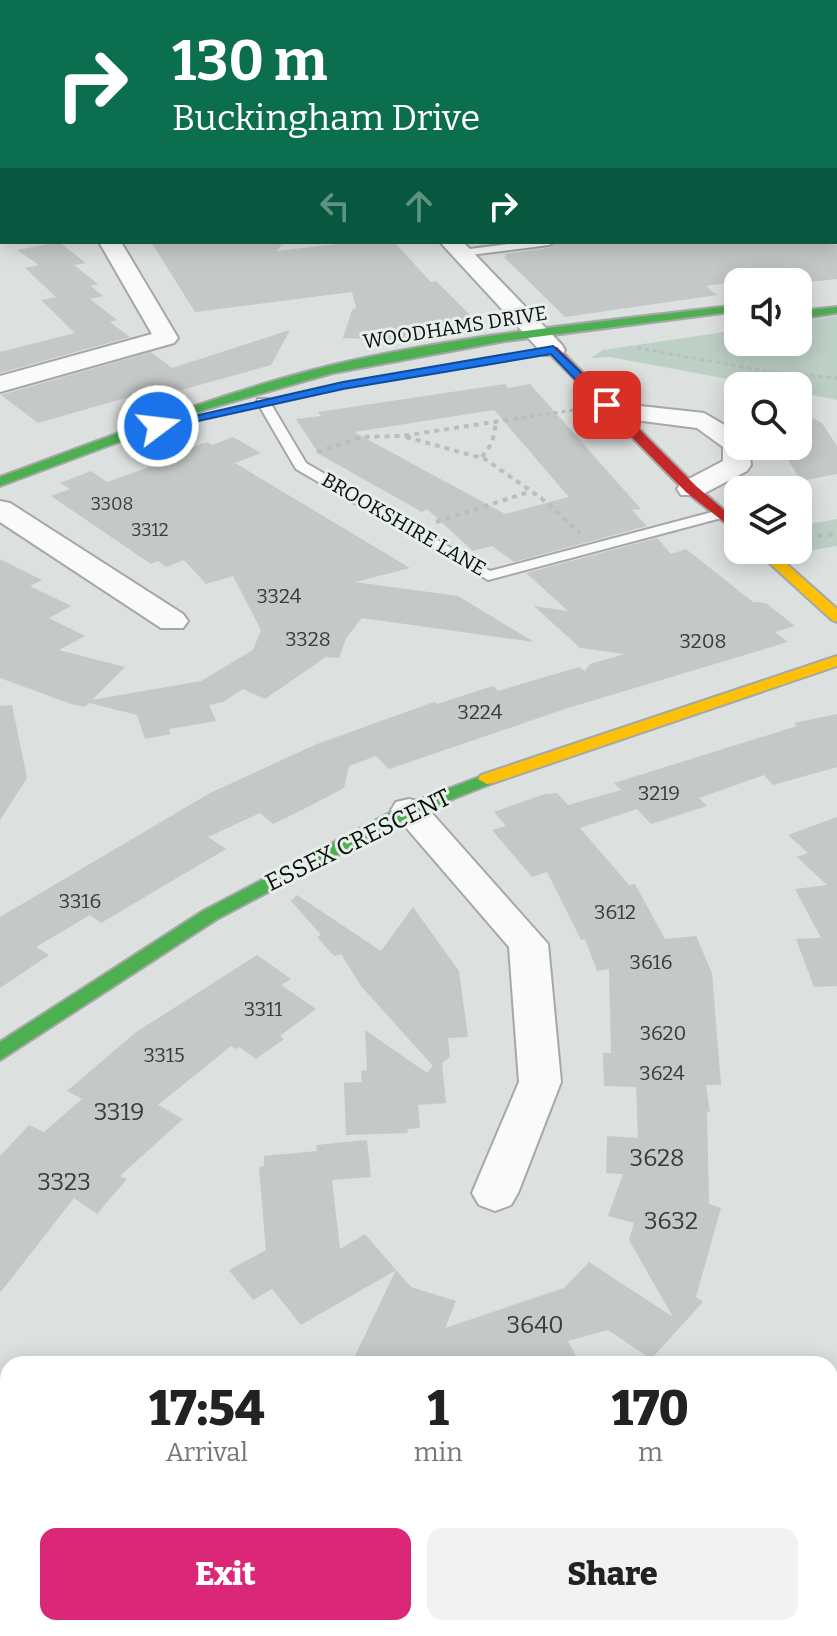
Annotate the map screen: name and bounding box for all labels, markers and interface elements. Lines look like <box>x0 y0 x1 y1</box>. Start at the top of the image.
text: 130 m <box>172 28 328 95</box>
icon: right <box>40 32 144 136</box>
text: Buckingham Drive <box>172 96 480 140</box>
icon: left <box>313 184 357 228</box>
icon: ahead <box>397 184 441 228</box>
icon: right <box>481 184 525 228</box>
map controls <box>724 268 812 564</box>
button: sound <box>724 268 812 356</box>
street label: WOODHAMS DRIVE <box>361 301 549 353</box>
pin <box>573 371 641 439</box>
button: search <box>724 372 812 460</box>
icon: arrive <box>585 383 629 427</box>
position arrow <box>116 384 200 468</box>
street label: BROOKSHIRE LANE <box>318 467 490 581</box>
button: layers <box>724 476 812 564</box>
house number: 3308 <box>91 493 133 515</box>
house number: 3312 <box>131 519 169 541</box>
house number: 3324 <box>257 584 302 608</box>
house number: 3328 <box>285 627 331 651</box>
house number: 3208 <box>679 629 727 653</box>
house number: 3224 <box>458 700 503 724</box>
house number: 3219 <box>638 781 680 805</box>
street label: ESSEX CRESCENT <box>261 783 455 897</box>
house number: 3316 <box>59 889 101 913</box>
house number: 3612 <box>594 900 636 924</box>
house number: 3616 <box>630 950 672 974</box>
house number: 3311 <box>244 997 282 1021</box>
house number: 3620 <box>640 1021 686 1045</box>
house number: 3315 <box>143 1043 185 1067</box>
house number: 3624 <box>639 1061 685 1085</box>
house number: 3319 <box>94 1098 144 1126</box>
house number: 3628 <box>629 1144 685 1172</box>
house number: 3323 <box>37 1168 91 1196</box>
house number: 3632 <box>644 1207 698 1235</box>
house number: 3640 <box>506 1311 564 1339</box>
text: 17:54 <box>149 1380 265 1438</box>
text: 1 <box>428 1380 449 1438</box>
text: 170 <box>612 1380 689 1438</box>
text: Arrival <box>166 1437 248 1468</box>
text: min <box>414 1437 463 1468</box>
text: m <box>638 1437 663 1468</box>
button: Exit <box>40 1528 411 1620</box>
button: Share <box>427 1528 798 1620</box>

